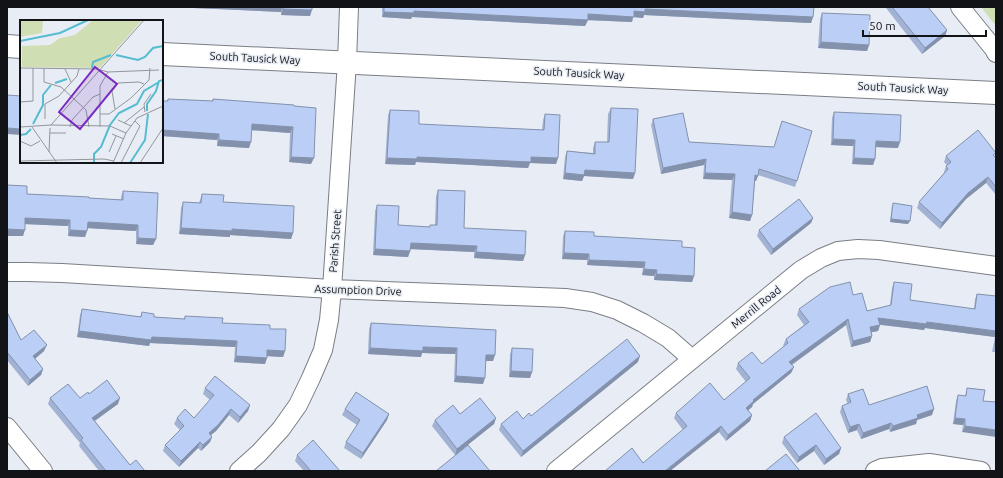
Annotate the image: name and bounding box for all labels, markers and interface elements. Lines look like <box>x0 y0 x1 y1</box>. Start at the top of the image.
scale bar <box>863 12 986 38</box>
text: 50 m <box>869 19 896 32</box>
inset map <box>20 20 163 163</box>
street label: South Tausick Way <box>209 50 301 66</box>
street label: South Tausick Way <box>533 65 625 81</box>
street label: South Tausick Way <box>857 80 949 96</box>
street label: Parish Street <box>327 208 343 273</box>
street label: Assumption Drive <box>314 282 402 298</box>
street label: Merrill Road <box>729 283 783 331</box>

